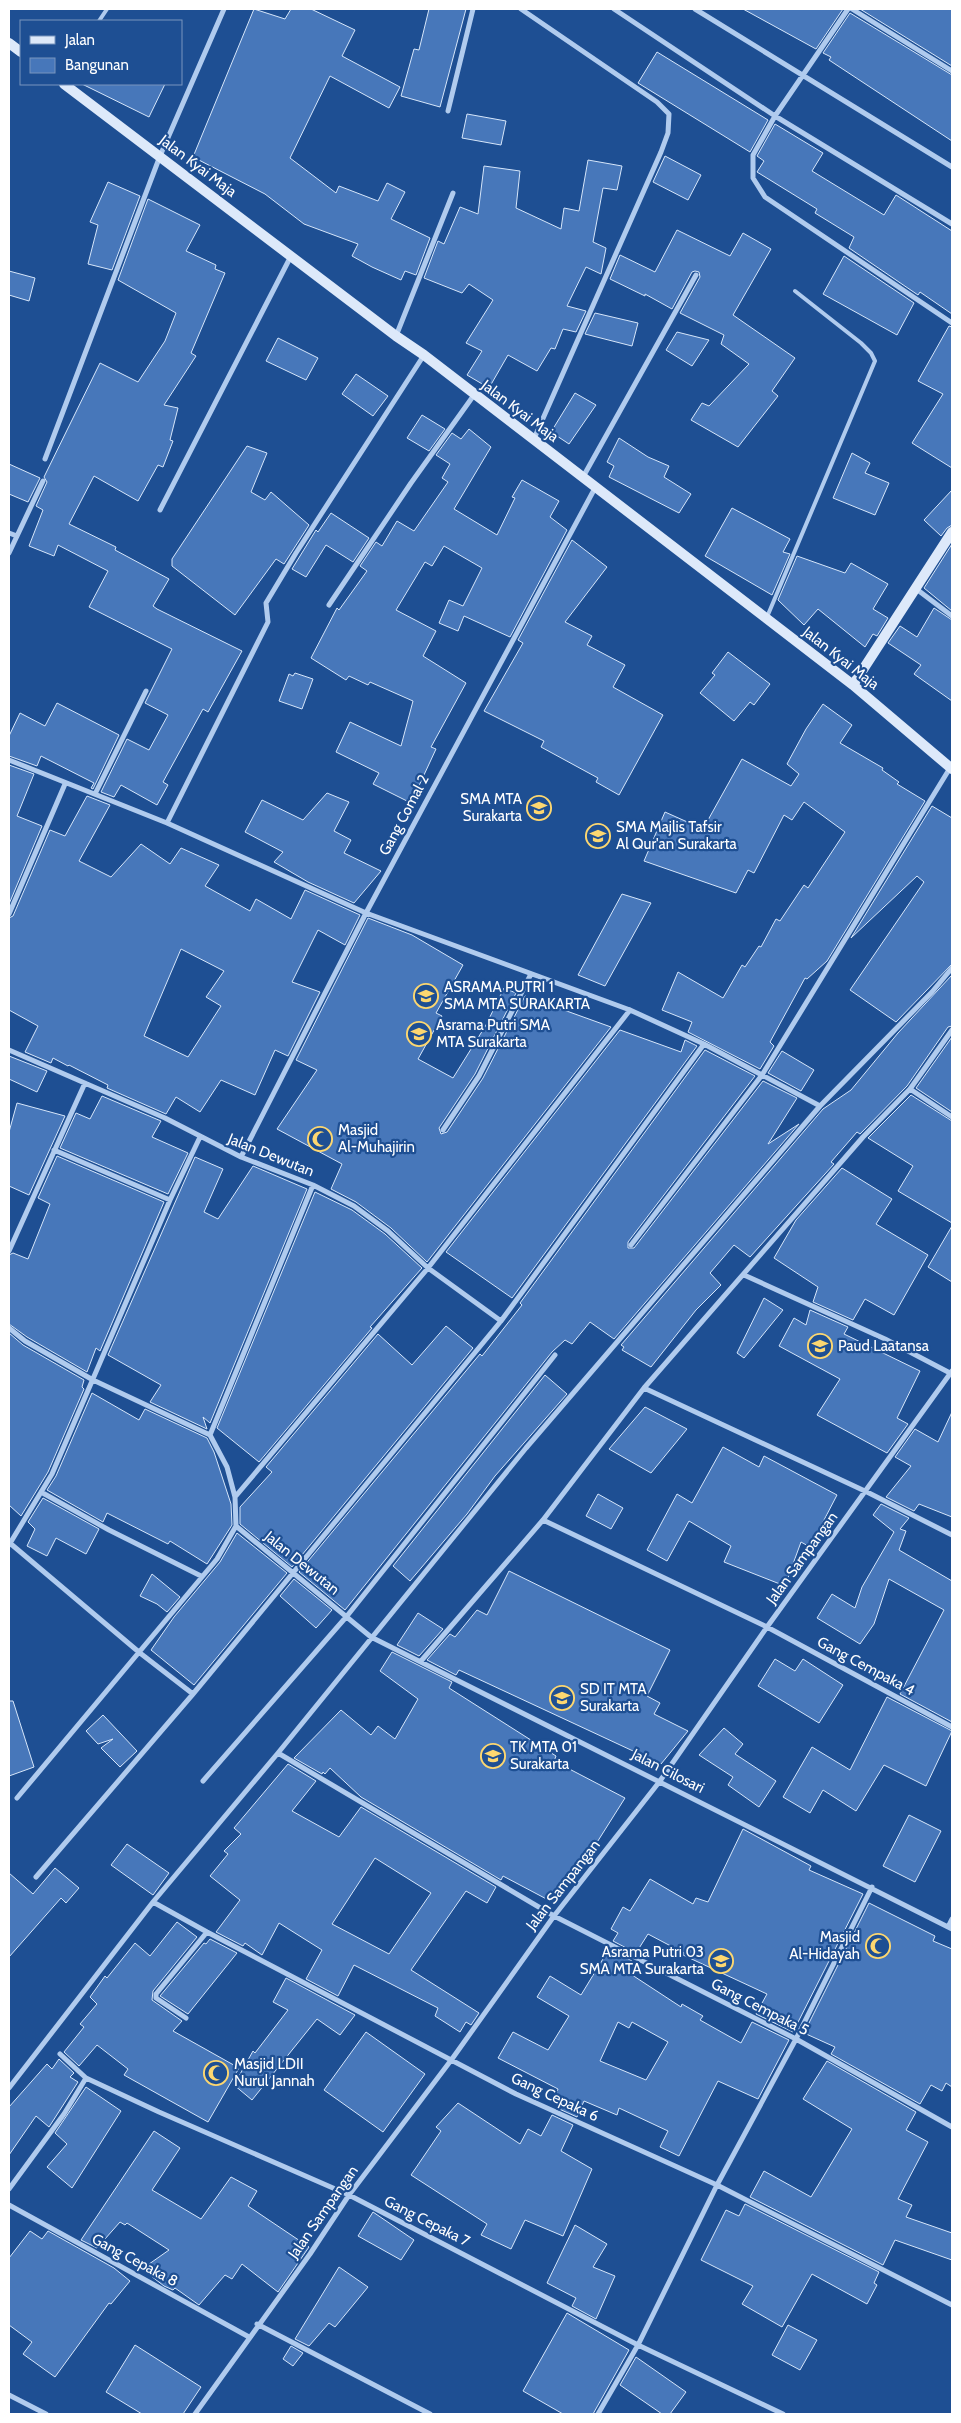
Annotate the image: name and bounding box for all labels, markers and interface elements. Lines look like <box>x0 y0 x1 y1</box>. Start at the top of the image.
legend <box>20 20 182 85</box>
text: Jalan <box>64 31 95 49</box>
text: Bangunan <box>65 56 129 74</box>
street label: Jalan Kyai Maja <box>155 131 241 201</box>
street label: Jalan Kyai Maja <box>477 376 563 446</box>
street label: Jalan Kyai Maja <box>798 622 883 694</box>
street label: Gang Comal 2 <box>375 771 433 858</box>
place label: SMA MTA Surakarta <box>460 790 523 825</box>
school or university icon: SMA MTA Surakarta <box>526 795 552 821</box>
place label: SMA Majlis Tafsir Al Qur'an Surakarta <box>616 818 737 853</box>
school or university icon: SMA Majlis Tafsir Al Qur'an Surakarta <box>585 823 611 849</box>
place label: ASRAMA PUTRI 1 SMA MTA SURAKARTA <box>444 978 591 1013</box>
school or university icon: ASRAMA PUTRI 1 SMA MTA SURAKARTA <box>413 983 439 1009</box>
place label: Asrama Putri SMA MTA Surakarta <box>436 1016 551 1051</box>
school or university icon: Asrama Putri SMA MTA Surakarta <box>406 1021 432 1047</box>
place label: Masjid Al-Muhajirin <box>338 1121 415 1156</box>
mosque icon: Masjid Al-Muhajirin <box>307 1126 333 1152</box>
street label: Jalan Dewutan <box>224 1129 317 1180</box>
school or university icon: Paud Laatansa <box>807 1333 833 1359</box>
place label: Paud Laatansa <box>838 1337 930 1355</box>
street label: Jalan Sampangan <box>762 1508 841 1608</box>
street label: Jalan Dewutan <box>260 1527 343 1599</box>
street label: Gang Cempaka 4 <box>814 1633 918 1699</box>
place label: SD IT MTA Surakarta <box>580 1680 647 1715</box>
school or university icon: SD IT MTA Surakarta <box>549 1685 575 1711</box>
place label: TK MTA 01 Surakarta <box>510 1738 577 1773</box>
school or university icon: TK MTA 01 Surakarta <box>480 1743 506 1769</box>
street label: Jalan Cilosari <box>628 1745 707 1797</box>
street label: Jalan Sampangan <box>522 1836 604 1934</box>
place label: Masjid Al-Hidayah <box>789 1928 860 1963</box>
mosque icon: Masjid Al-Hidayah <box>865 1933 891 1959</box>
place label: Asrama Putri 03 SMA MTA Surakarta <box>580 1943 705 1978</box>
school or university icon: Asrama Putri 03 SMA MTA Surakarta <box>708 1948 734 1974</box>
street label: Gang Cempaka 5 <box>708 1975 812 2039</box>
place label: Masjid LDII Nurul Jannah <box>234 2055 315 2090</box>
mosque icon: Masjid LDII Nurul Jannah <box>203 2060 229 2086</box>
street label: Gang Cepaka 6 <box>508 2069 602 2125</box>
street label: Jalan Sampangan <box>284 2162 362 2263</box>
street label: Gang Cepaka 7 <box>381 2192 473 2250</box>
street label: Gang Cepaka 8 <box>89 2230 181 2290</box>

